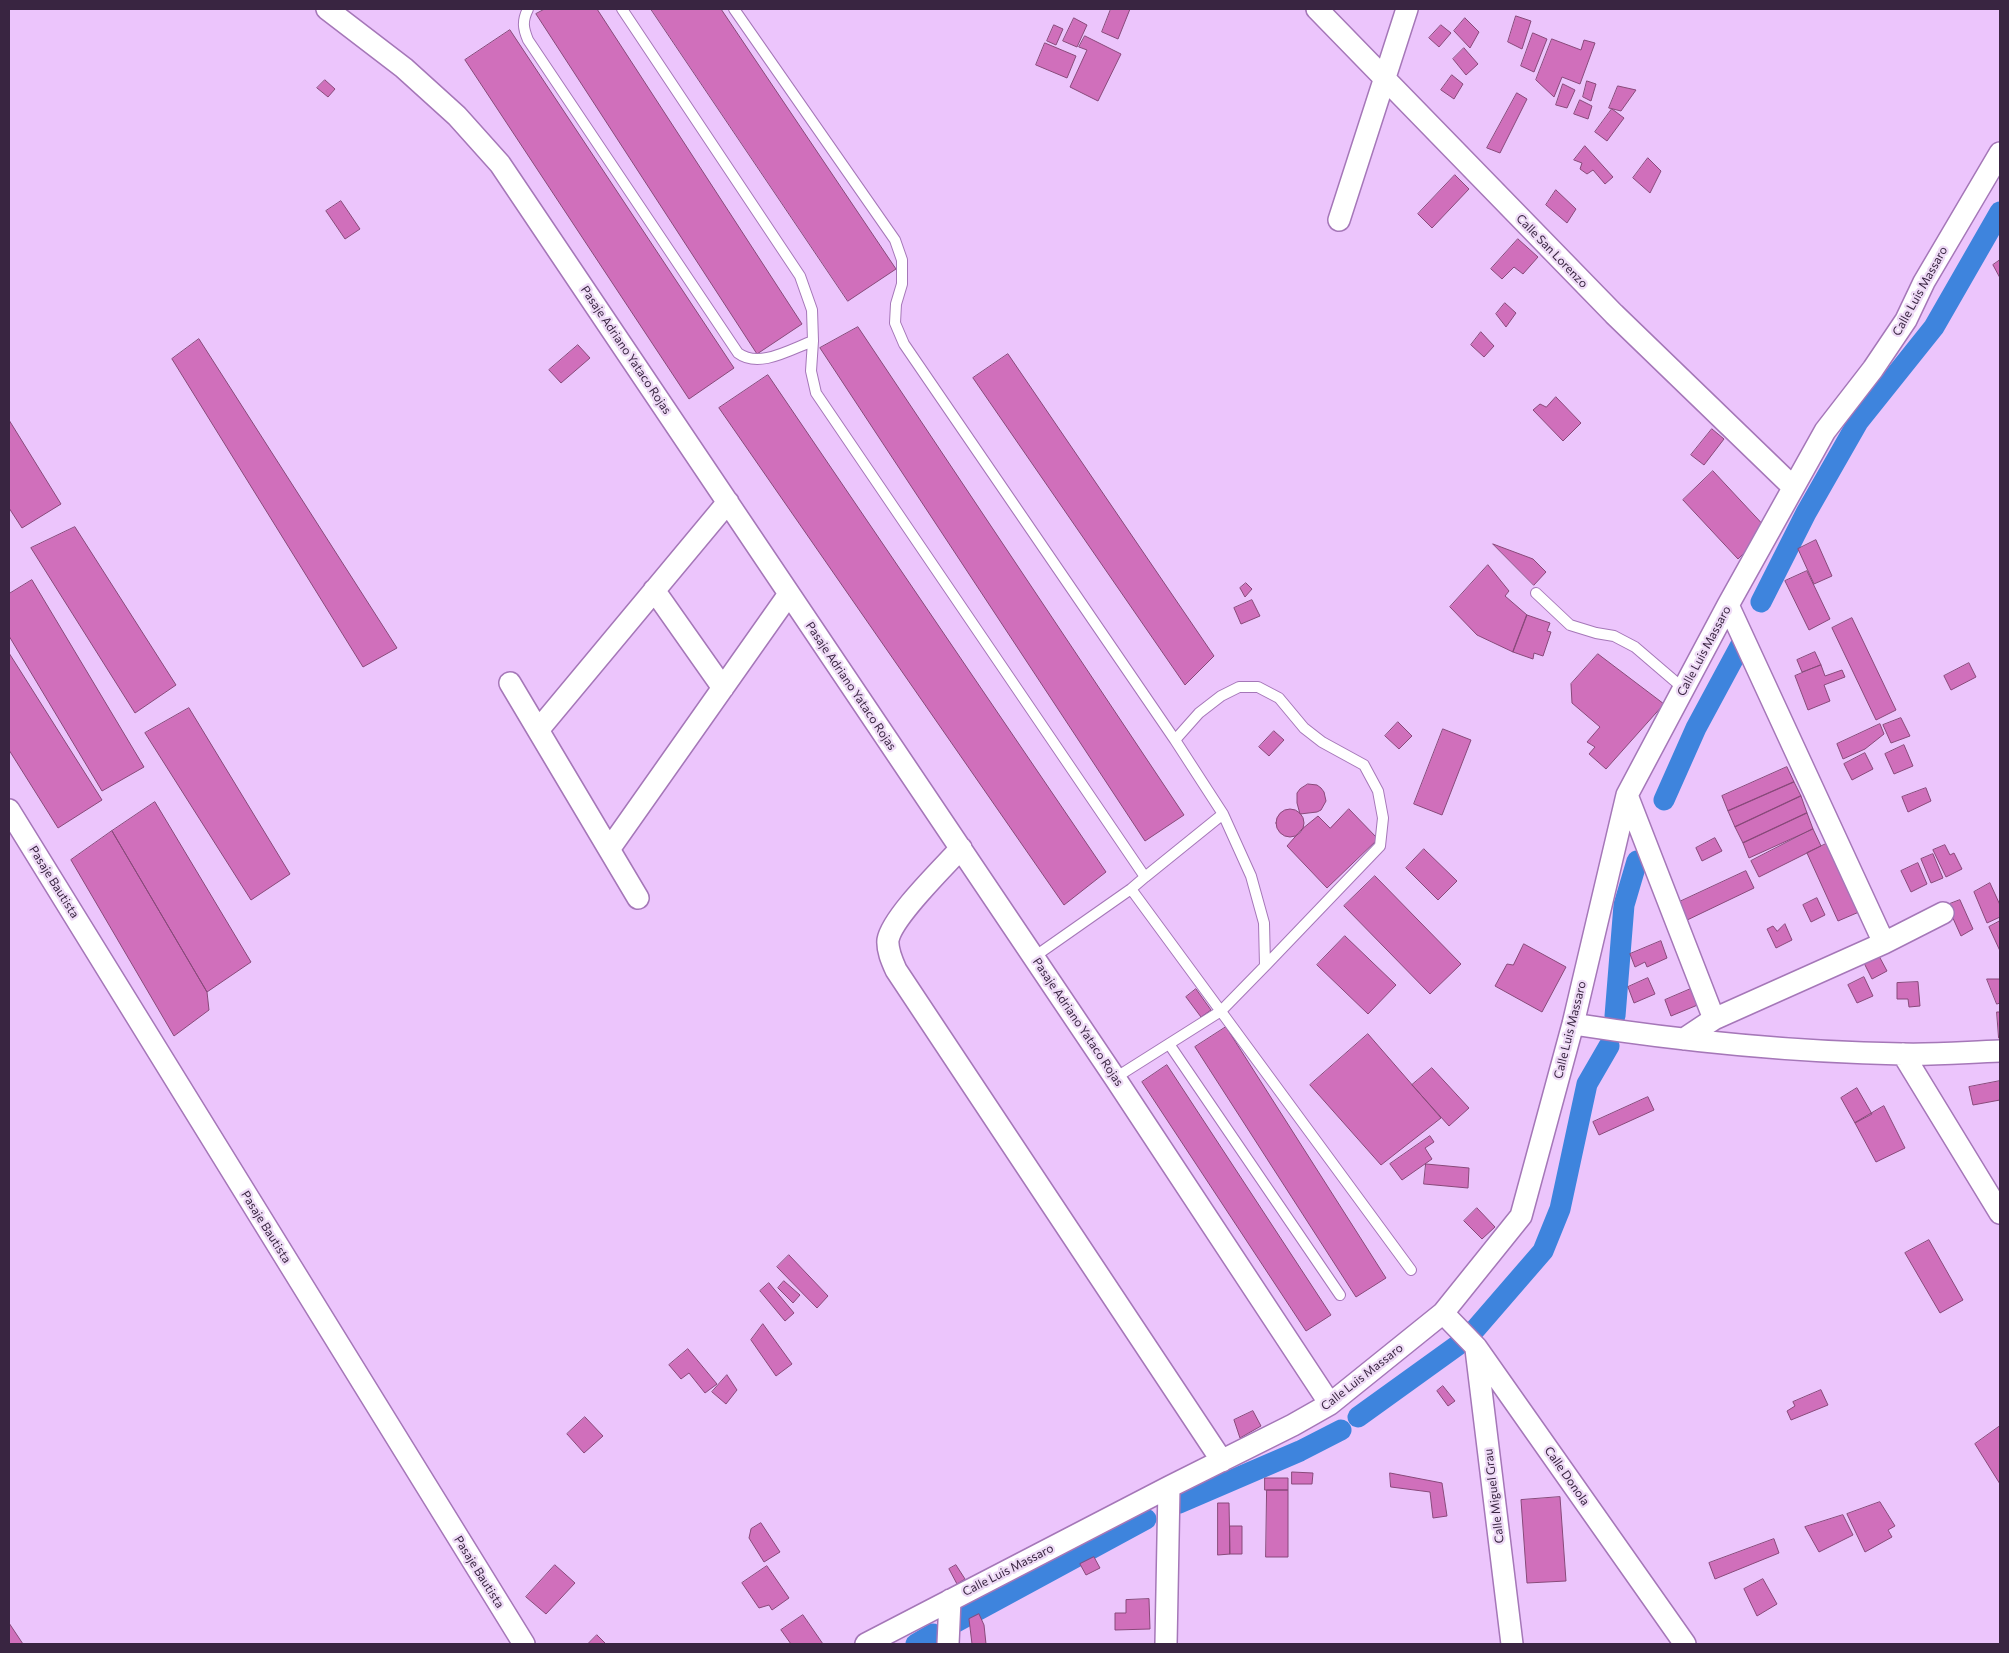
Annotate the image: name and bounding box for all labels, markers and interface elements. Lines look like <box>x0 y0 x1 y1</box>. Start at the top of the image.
street label: Calle San Lorenzo <box>1513 211 1591 291</box>
street label: Calle Luis Massaro <box>1889 244 1951 338</box>
street label: Pasaje Adriano Yataco Rojas <box>578 283 674 417</box>
street label: Calle Luis Massaro <box>1674 603 1734 699</box>
street label: Pasaje Adriano Yataco Rojas <box>803 619 899 753</box>
street label: Pasaje Bautista <box>26 843 82 921</box>
street label: Pasaje Adriano Yataco Rojas <box>1030 955 1126 1089</box>
street label: Calle Luis Massaro <box>1551 980 1589 1080</box>
street label: Pasaje Bautista <box>238 1188 294 1266</box>
street label: Calle Luis Massaro <box>1318 1340 1406 1414</box>
street label: Calle Donola <box>1541 1444 1593 1508</box>
street label: Calle Miguel Grau <box>1481 1448 1507 1544</box>
street label: Pasaje Bautista <box>451 1533 507 1611</box>
street label: Calle Luis Massaro <box>960 1541 1056 1599</box>

